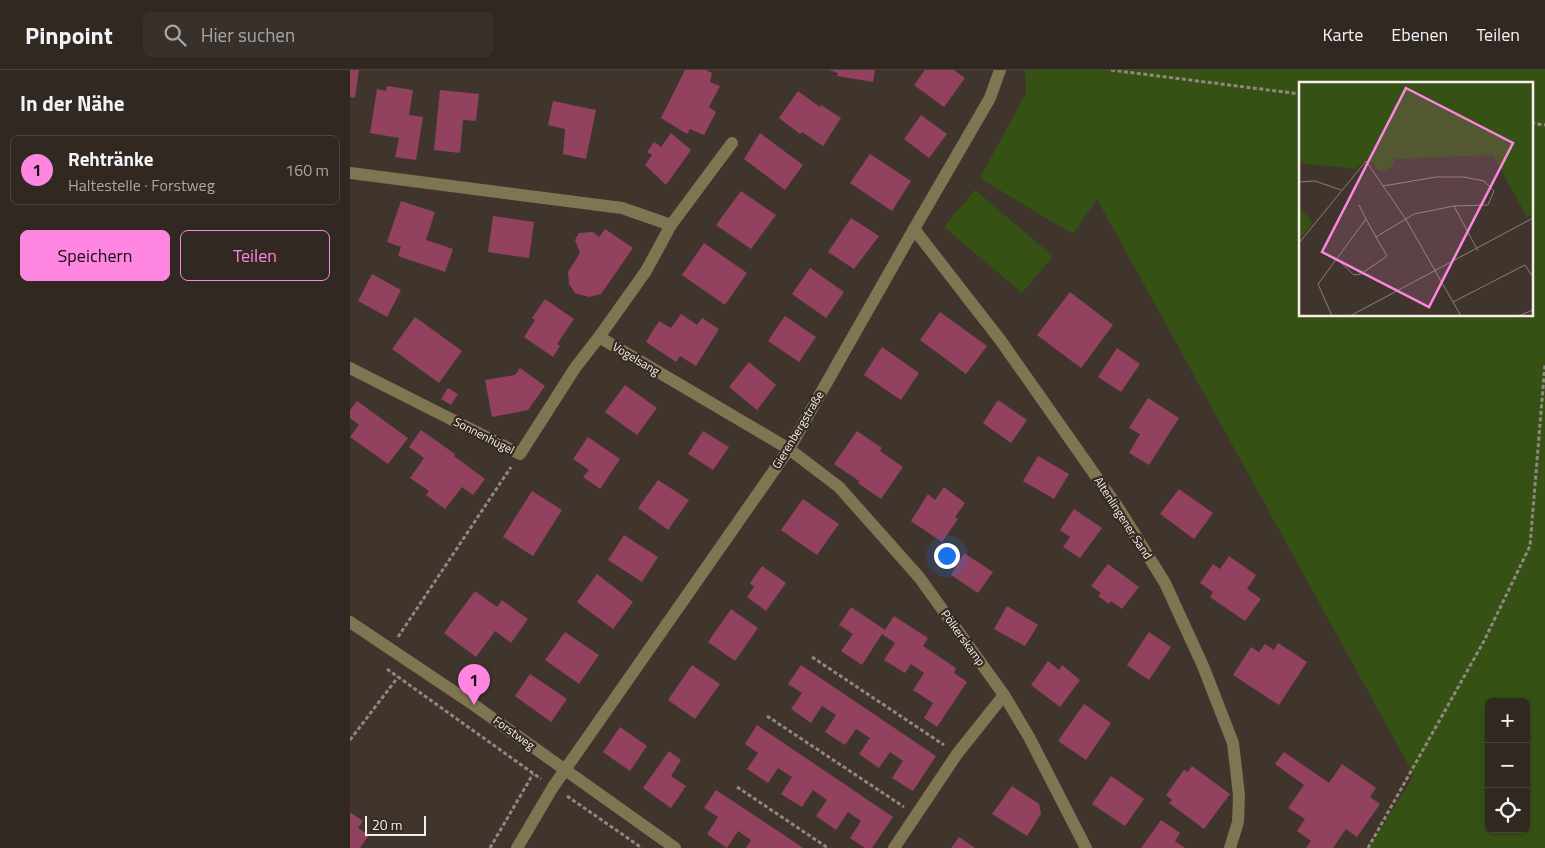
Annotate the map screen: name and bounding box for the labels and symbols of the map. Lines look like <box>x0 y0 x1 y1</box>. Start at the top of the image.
inset map <box>1299 82 1532 316</box>
street label: Vogelsang <box>609 337 663 380</box>
street label: Gierenbergstraße <box>767 387 828 472</box>
street label: Sonnenhügel <box>450 412 518 459</box>
street label: Altenlingener Sand <box>1089 473 1157 563</box>
your location <box>934 543 960 569</box>
street label: Pölkerskamp <box>936 606 990 670</box>
pin: 1 <box>458 664 490 705</box>
street label: Forstweg <box>489 711 539 754</box>
scale bar <box>365 813 426 836</box>

